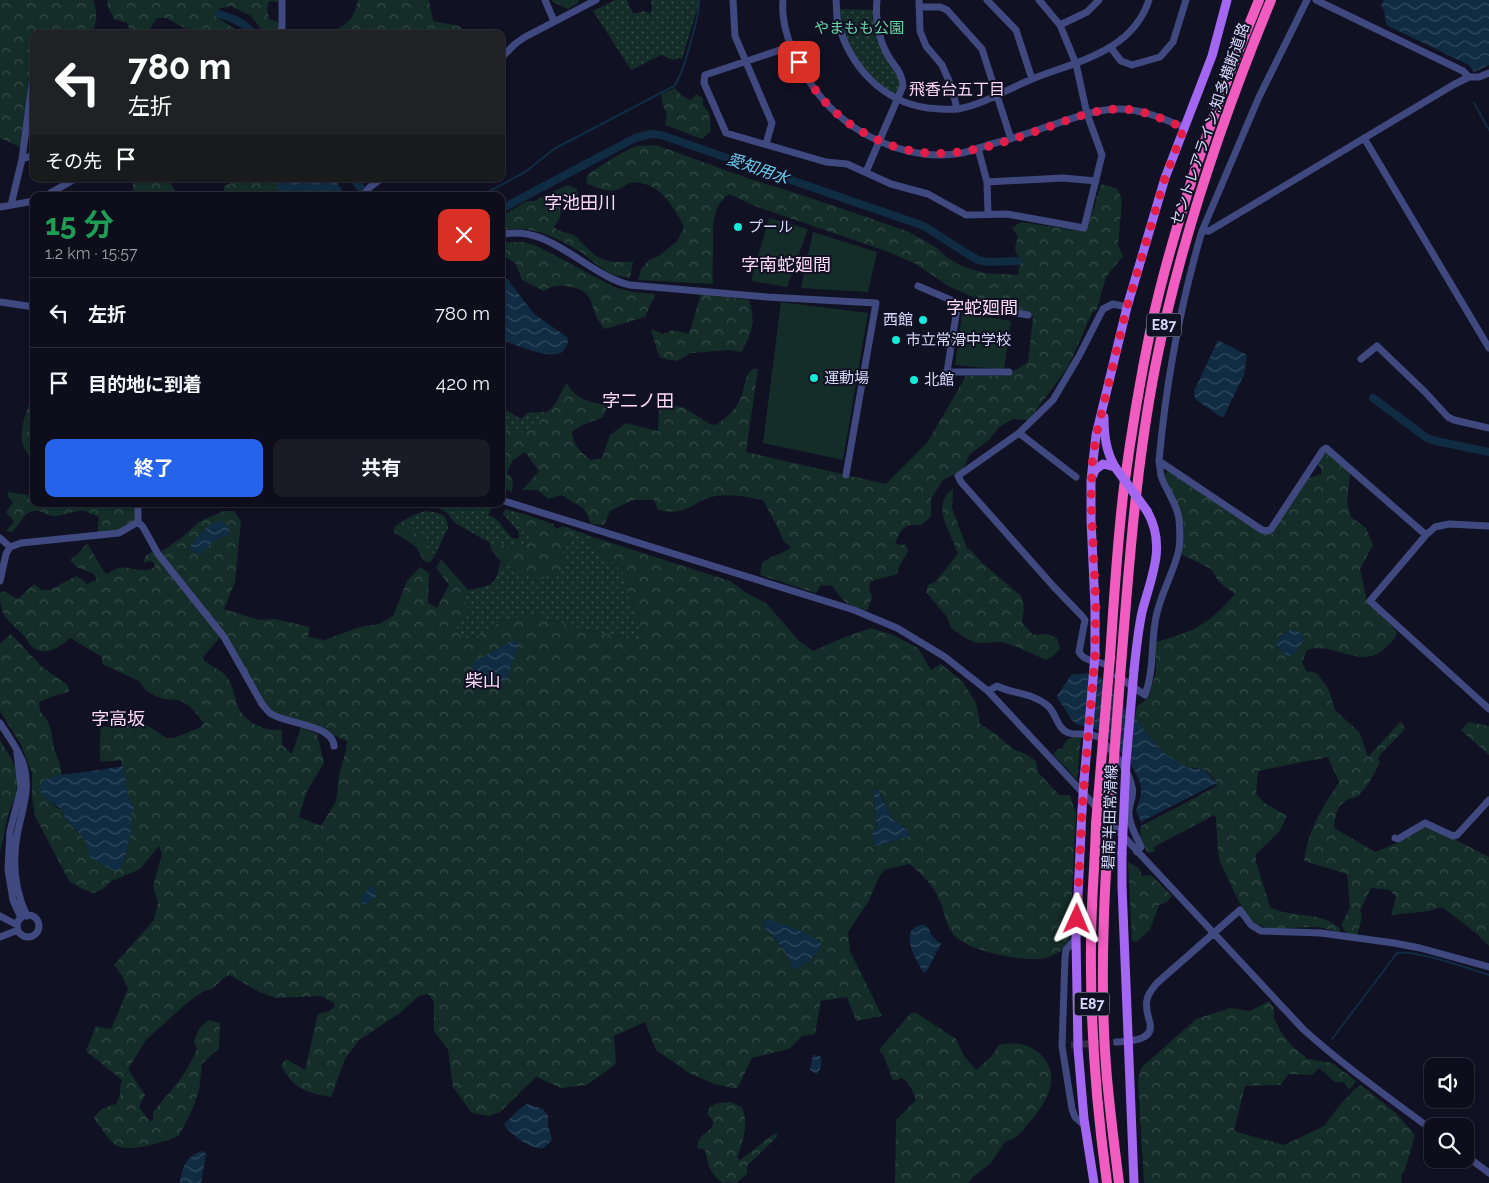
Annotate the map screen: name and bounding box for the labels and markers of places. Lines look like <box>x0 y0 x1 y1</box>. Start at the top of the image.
pin <box>778 41 820 83</box>
place label: プール <box>748 218 793 236</box>
marker: プール <box>732 221 744 233</box>
place label: 西館 <box>883 311 913 329</box>
marker: 西館 <box>917 314 929 326</box>
place label: 市立常滑中学校 <box>906 331 1011 349</box>
marker: 市立常滑中学校 <box>890 334 902 346</box>
place label: 運動場 <box>824 369 869 387</box>
place label: 北館 <box>924 371 954 389</box>
marker: 運動場 <box>808 372 820 384</box>
marker: 北館 <box>908 374 920 386</box>

